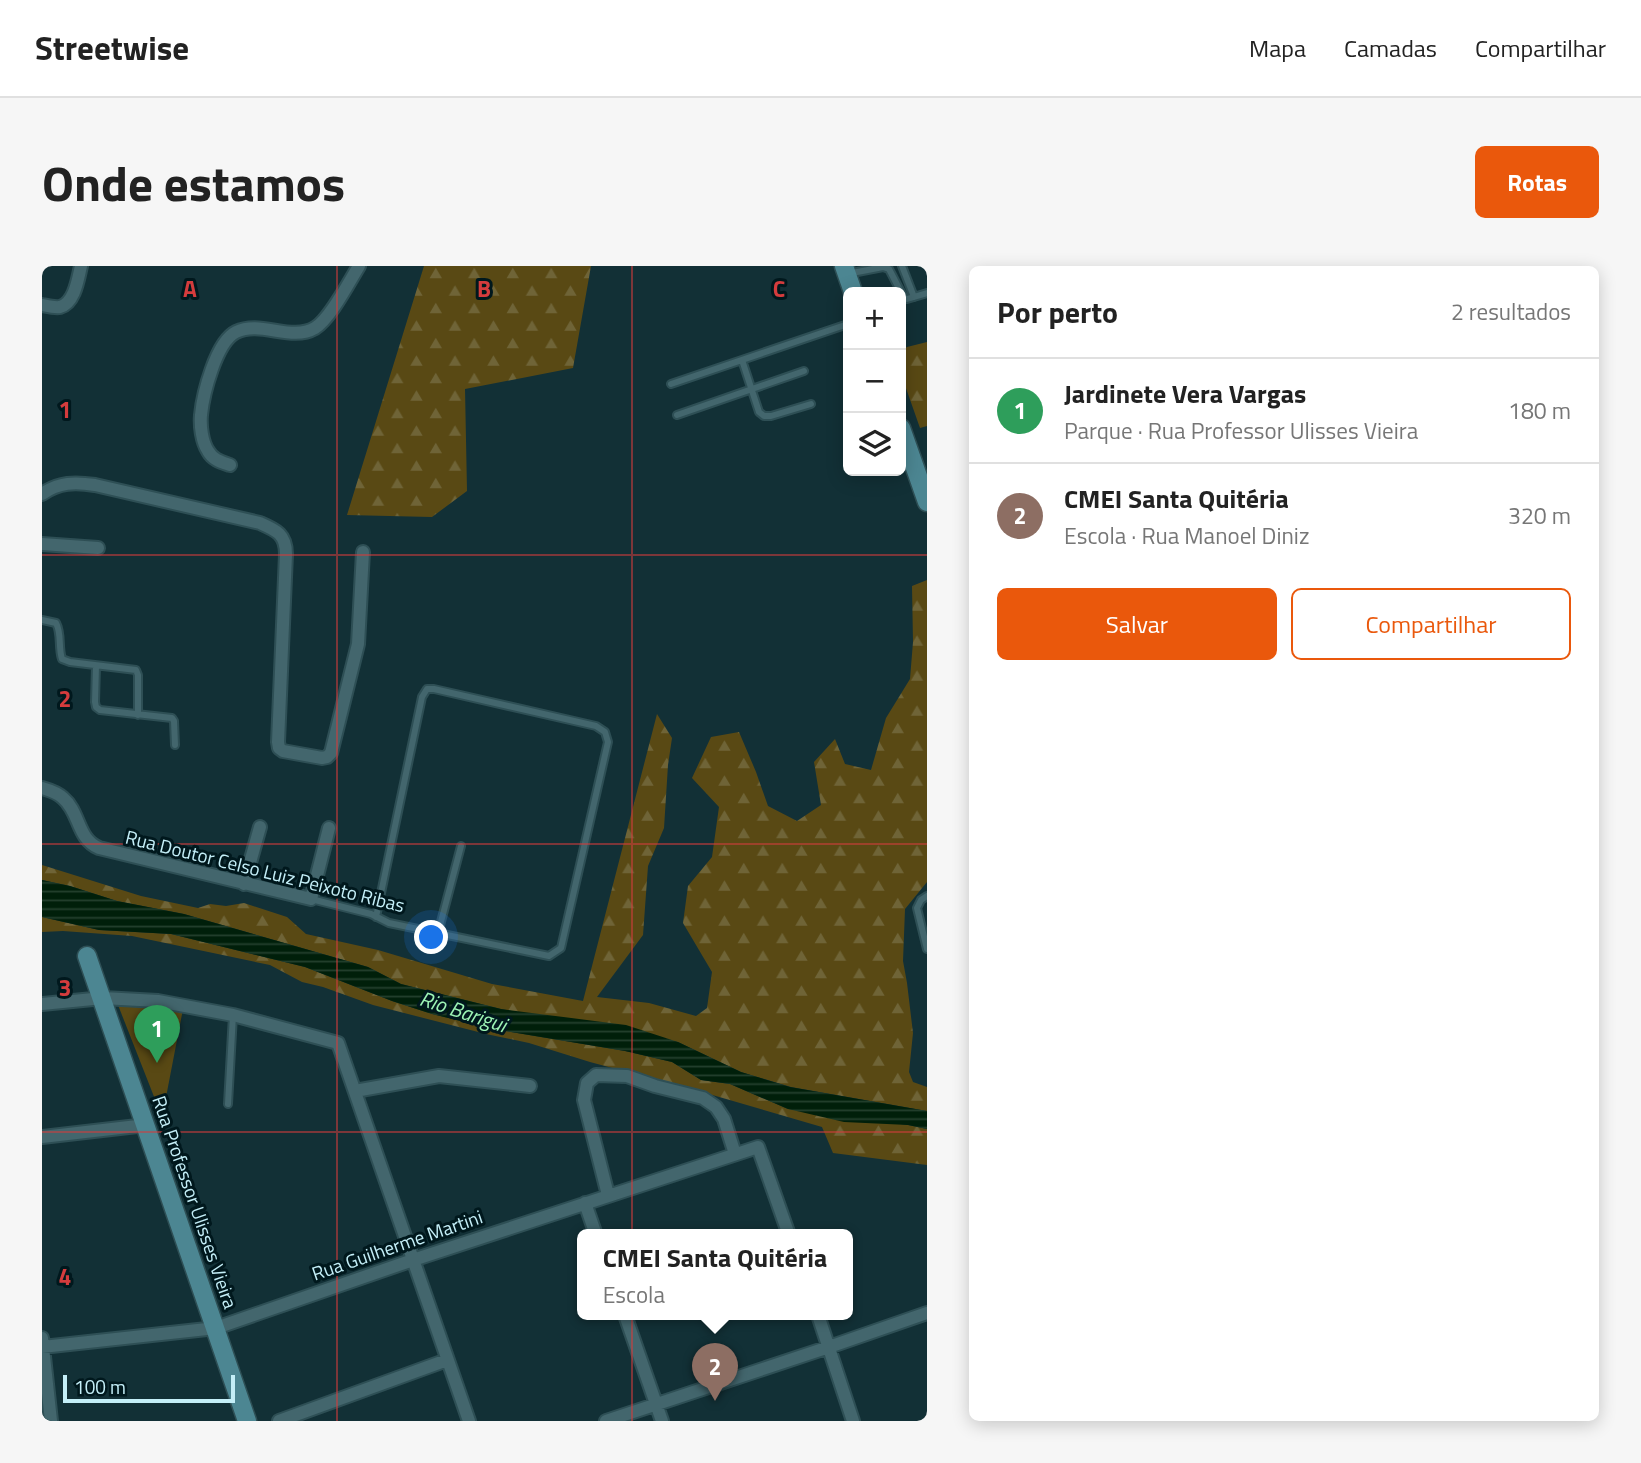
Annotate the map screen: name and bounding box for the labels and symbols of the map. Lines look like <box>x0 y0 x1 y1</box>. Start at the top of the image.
text: A <box>183 271 197 306</box>
text: B <box>477 271 491 306</box>
text: C <box>773 271 785 306</box>
text: 1 <box>59 392 71 427</box>
text: 2 <box>59 681 71 716</box>
street label: Rua Doutor Celso Luiz Peixoto Ribas <box>122 822 408 919</box>
your location <box>414 920 448 954</box>
text: 3 <box>59 970 71 1005</box>
water label: Rio Barigui <box>416 982 513 1041</box>
pin: 1 <box>134 1005 180 1063</box>
street label: Rua Professor Ulisses Vieira <box>145 1091 246 1313</box>
street label: Rua Guilherme Martini <box>307 1202 486 1287</box>
text: 4 <box>59 1259 71 1294</box>
pin: 2 <box>692 1343 738 1401</box>
scale bar <box>63 1372 234 1404</box>

